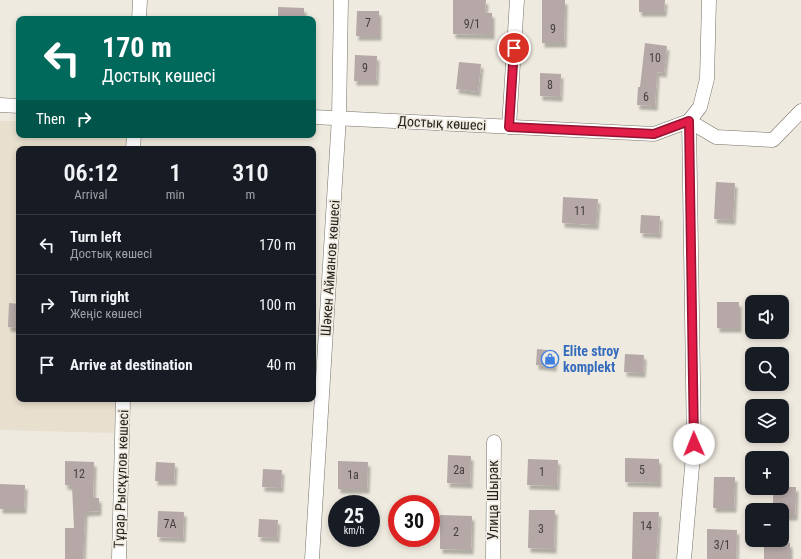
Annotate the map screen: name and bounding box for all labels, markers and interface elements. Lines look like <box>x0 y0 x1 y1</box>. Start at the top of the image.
house number: 7 <box>365 16 371 30</box>
house number: 9/1 <box>464 17 480 31</box>
house number: 9 <box>550 22 556 36</box>
text: 170 m <box>102 31 172 64</box>
pin <box>497 31 531 65</box>
icon: left <box>36 32 88 84</box>
icon: arrive <box>503 37 525 59</box>
house number: 10 <box>649 51 661 65</box>
house number: 9 <box>362 61 368 75</box>
text: Достық көшесі <box>102 65 216 86</box>
house number: 8 <box>547 78 553 92</box>
house number: 6 <box>643 90 649 104</box>
icon: right <box>73 108 95 130</box>
text: Then <box>36 110 65 128</box>
street label: Достық көшесі <box>397 113 487 133</box>
text: 06:12 <box>64 159 118 187</box>
text: 1 <box>169 159 181 187</box>
text: 310 <box>232 159 268 187</box>
text: Arrival <box>74 187 107 202</box>
text: min <box>166 187 185 202</box>
text: m <box>245 187 255 202</box>
street label: Шәкен Айманов көшесі <box>317 199 343 337</box>
house number: 11 <box>574 204 586 218</box>
text: Turn left <box>70 228 121 246</box>
icon: left <box>36 234 58 256</box>
text: 170 m <box>259 236 296 254</box>
text: Достық көшесі <box>70 246 152 261</box>
text: Turn right <box>70 288 129 306</box>
icon: right <box>36 294 58 316</box>
map controls <box>745 295 789 547</box>
button: sound <box>745 295 789 339</box>
text: 100 m <box>259 296 296 314</box>
text: Жеңіс көшесі <box>70 306 142 321</box>
place label: Elite stroy komplekt <box>563 343 620 375</box>
button: search <box>745 347 789 391</box>
shop icon: Elite stroy komplekt <box>540 349 560 369</box>
icon: arrive <box>36 354 58 376</box>
text: Arrive at destination <box>70 356 193 374</box>
text: 40 m <box>266 356 296 374</box>
button: layers <box>745 399 789 443</box>
street label: Тұрар Рысқұлов көшесі <box>111 409 131 549</box>
position arrow <box>673 423 715 465</box>
button: + <box>745 451 789 495</box>
street label: Улица Шырак <box>485 460 501 540</box>
house number: 2а <box>453 463 465 477</box>
house number: 5 <box>639 463 645 477</box>
house number: 1 <box>539 465 545 479</box>
house number: 12 <box>73 467 85 481</box>
house number: 1а <box>347 468 359 482</box>
speed limit sign: 30 <box>388 495 440 547</box>
button: − <box>745 503 789 547</box>
text: 25 <box>344 504 364 528</box>
house number: 7А <box>164 517 177 531</box>
house number: 14 <box>640 519 652 533</box>
house number: 3 <box>538 522 544 536</box>
text: km/h <box>344 525 364 536</box>
house number: 2 <box>453 525 459 539</box>
house number: 3/1 <box>714 538 730 552</box>

